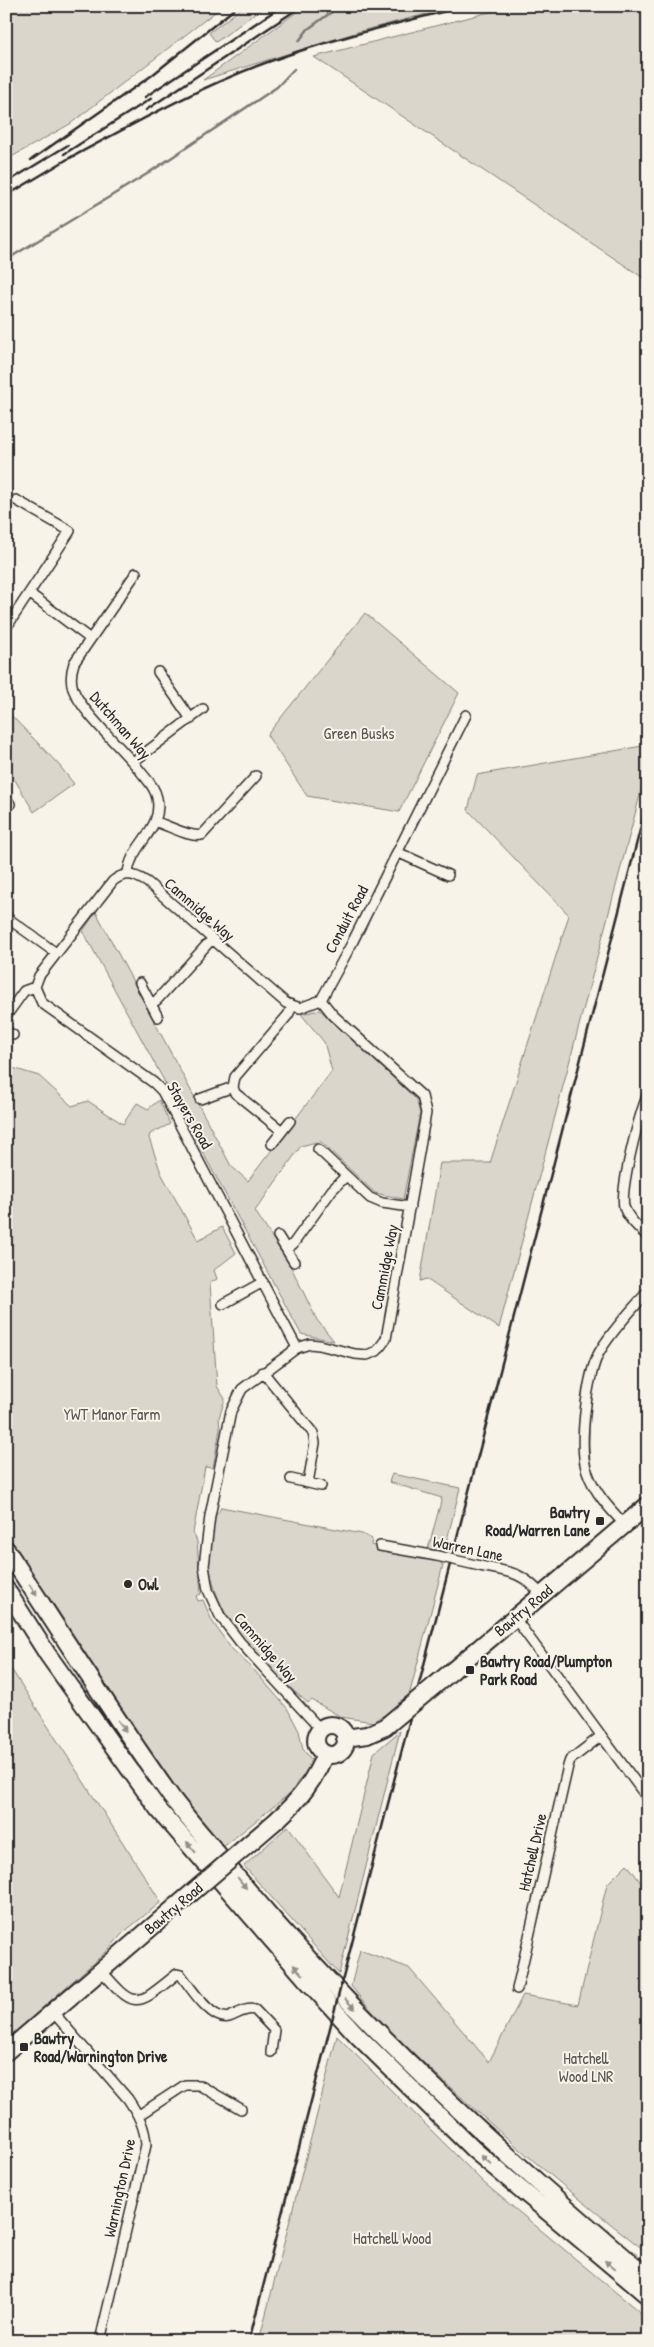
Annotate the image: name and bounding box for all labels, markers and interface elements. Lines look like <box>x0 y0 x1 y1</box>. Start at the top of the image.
street label: Dutchman Way <box>85 686 157 764</box>
park label: Green Busks <box>324 722 394 744</box>
street label: Cammidge Way <box>160 872 240 946</box>
street label: Conduit Road <box>319 881 373 957</box>
street label: Stayers Road <box>162 1077 218 1153</box>
street label: Cammidge Way <box>365 1222 403 1312</box>
park label: YWT Manor Farm <box>64 1403 160 1425</box>
place label: Bawtry Road/Warren Lane <box>485 1501 591 1541</box>
marker: Bawtry Road/Warren Lane <box>594 1515 606 1527</box>
street label: Warren Lane <box>431 1530 506 1566</box>
place label: Owl <box>138 1573 159 1595</box>
marker: Owl <box>122 1578 134 1590</box>
street label: Bawtry Road <box>489 1579 557 1641</box>
one-way arrow <box>28 1583 38 1597</box>
street label: Cammidge Way <box>229 1607 303 1687</box>
place label: Bawtry Road/Plumpton Park Road <box>480 1650 612 1690</box>
marker: Bawtry Road/Plumpton Park Road <box>464 1664 476 1676</box>
one-way arrow <box>117 1719 127 1732</box>
street label: Hatchell Drive <box>512 1810 552 1893</box>
one-way arrow <box>186 1841 197 1854</box>
one-way arrow <box>236 1876 247 1889</box>
street label: Bawtry Road <box>139 1877 207 1939</box>
one-way arrow <box>292 1965 304 1977</box>
one-way arrow <box>344 1997 356 2009</box>
place label: Bawtry Road/Warnington Drive <box>34 2027 168 2068</box>
marker: Bawtry Road/Warnington Drive <box>18 2041 30 2053</box>
park label: Hatchell Wood LNR <box>559 2047 613 2087</box>
street label: Warnington Drive <box>98 2136 140 2239</box>
one-way arrow <box>479 2155 492 2166</box>
park label: Hatchell Wood <box>353 2227 431 2249</box>
one-way arrow <box>604 2259 617 2270</box>

